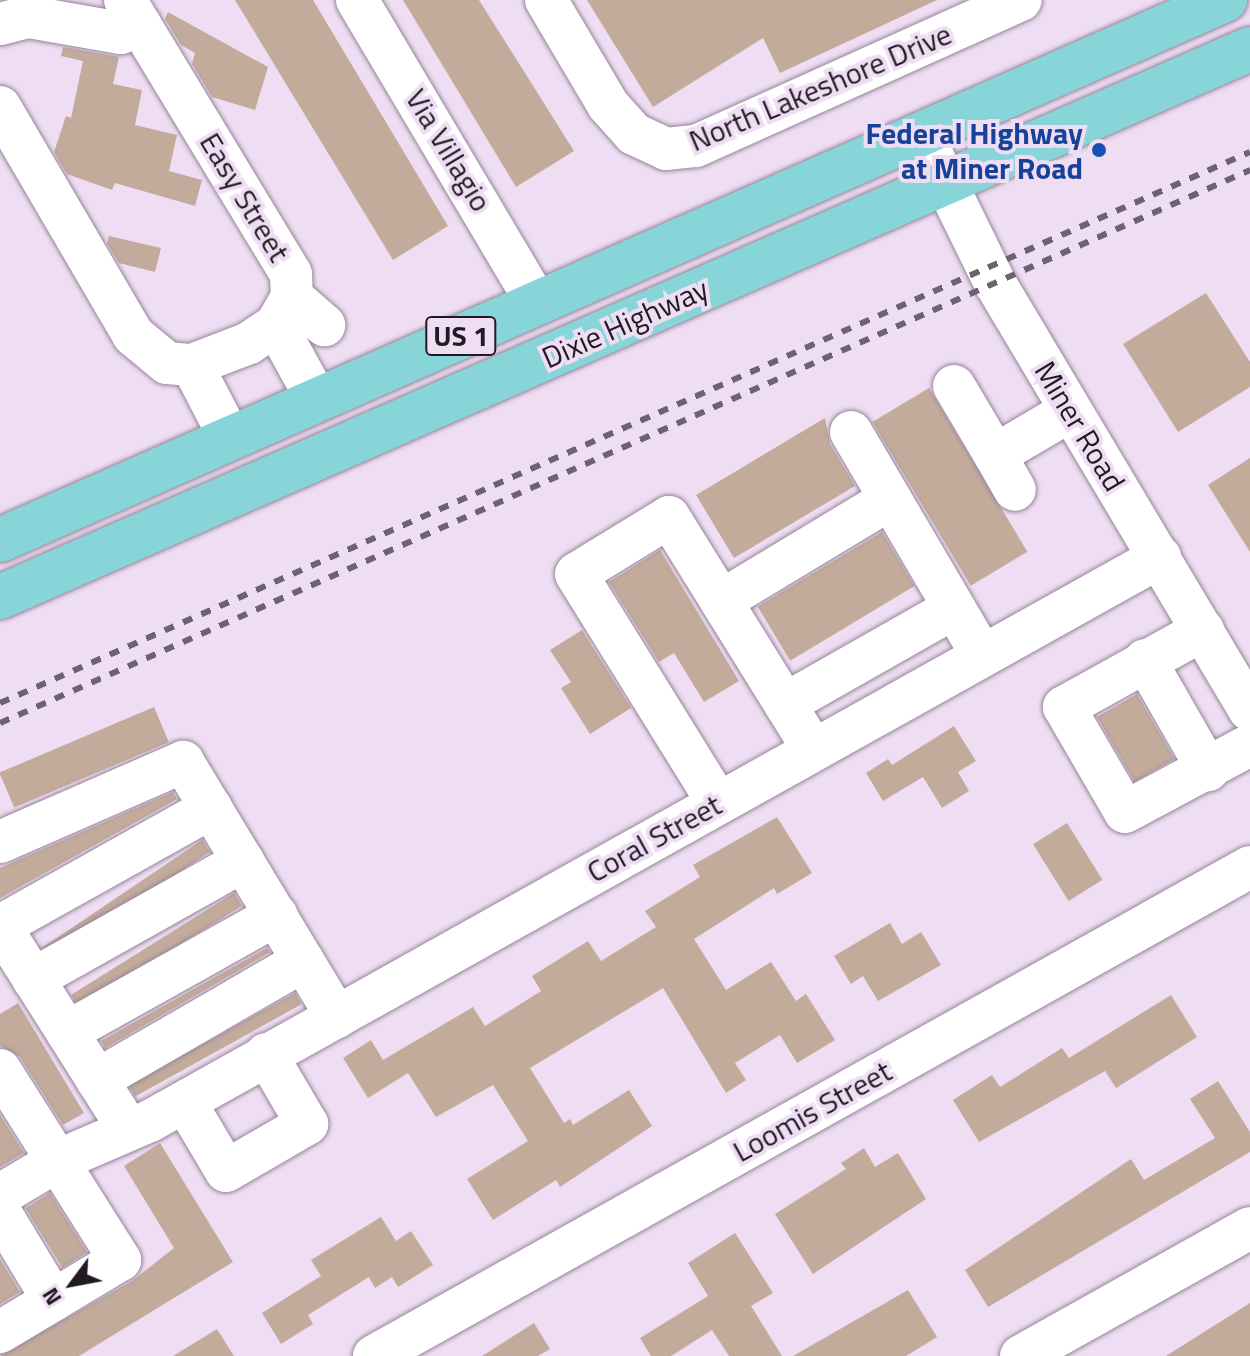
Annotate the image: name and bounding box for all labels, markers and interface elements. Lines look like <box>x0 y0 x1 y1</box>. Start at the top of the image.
street label: North Lakeshore Drive <box>683 15 957 159</box>
street label: Via Villagio <box>398 82 500 218</box>
place label: Federal Highway at Miner Road <box>866 115 1083 186</box>
street label: Easy Street <box>193 126 297 268</box>
marker: Federal Highway at Miner Road <box>1090 141 1108 159</box>
street label: Dixie Highway <box>536 270 714 376</box>
road number: US 1 <box>425 312 497 360</box>
street label: Miner Road <box>1027 355 1133 497</box>
street label: Coral Street <box>580 786 728 890</box>
street label: Loomis Street <box>727 1053 897 1169</box>
north arrow <box>32 1244 112 1324</box>
text: N <box>33 1281 70 1312</box>

